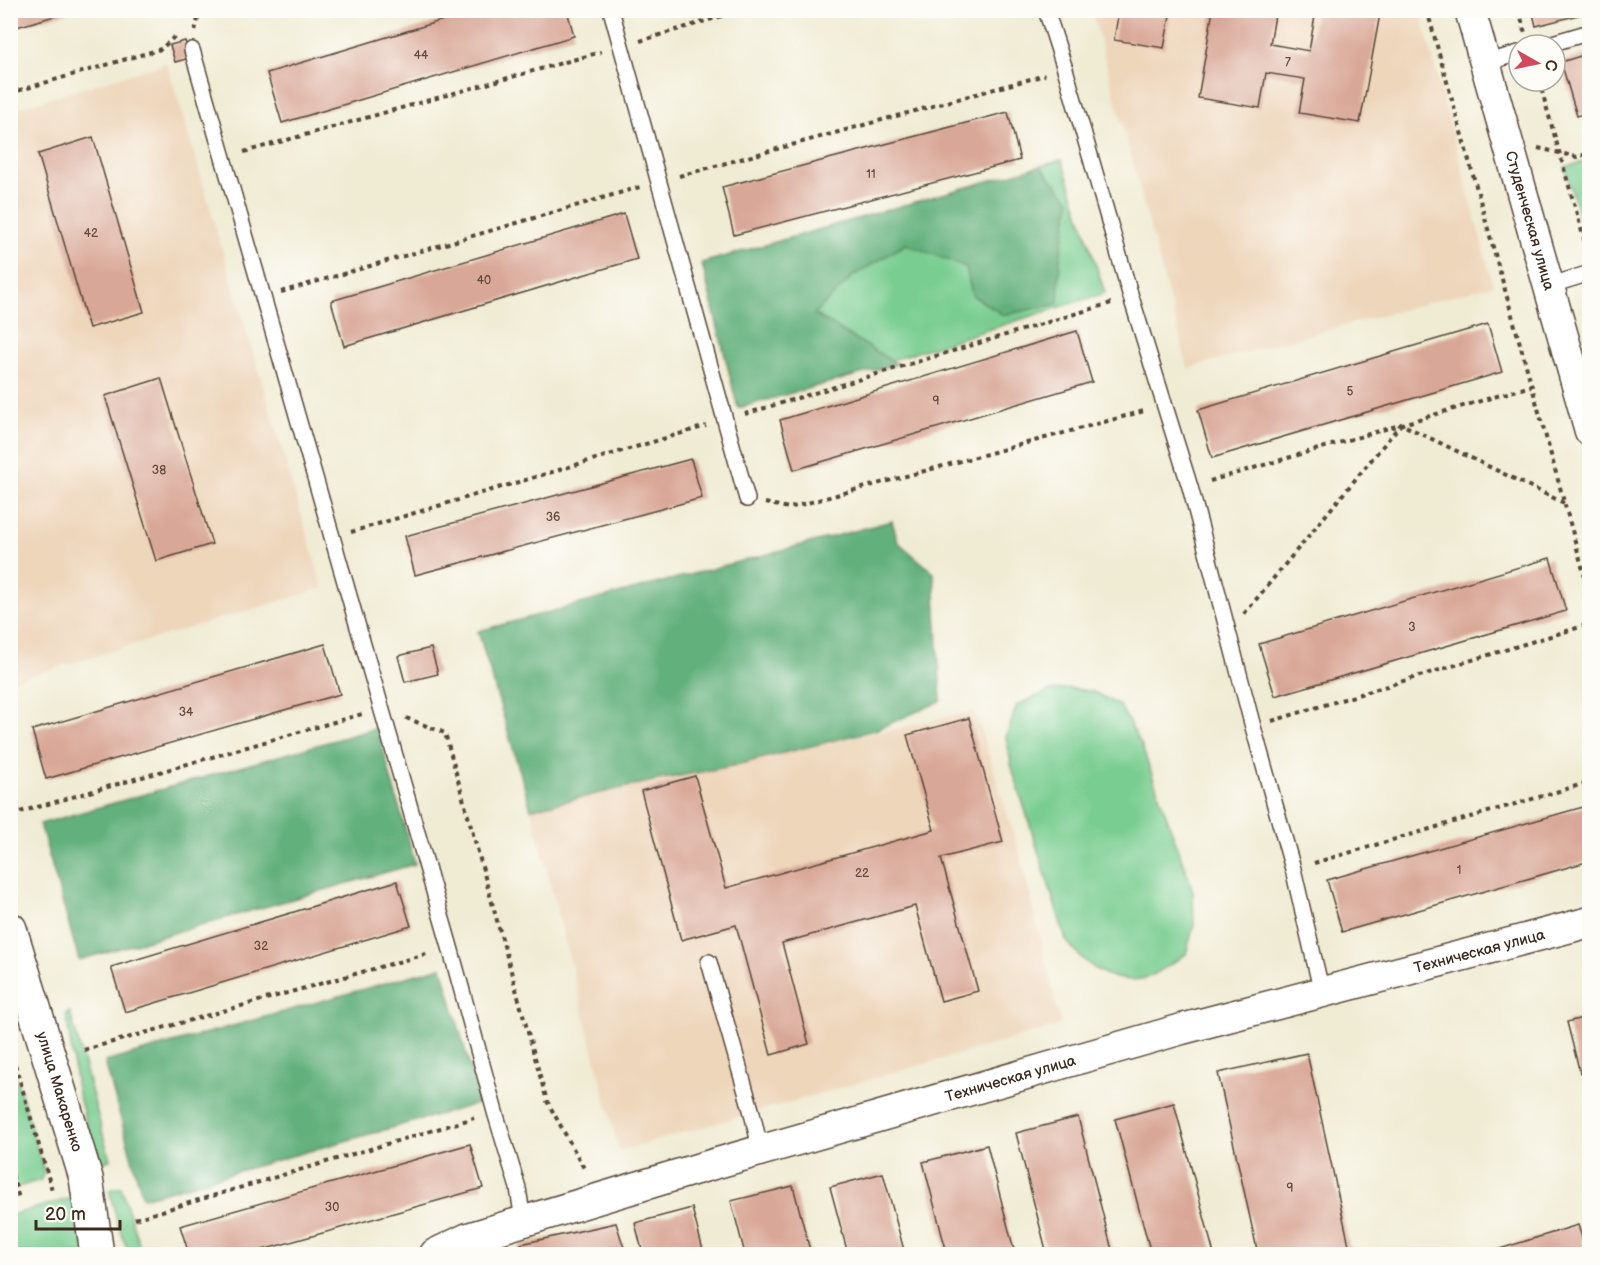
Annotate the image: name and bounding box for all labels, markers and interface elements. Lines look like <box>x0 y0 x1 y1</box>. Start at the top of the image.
north arrow <box>1507 33 1567 93</box>
house number: 44 <box>414 48 429 63</box>
house number: 7 <box>1285 55 1291 70</box>
text: С <box>1540 58 1561 72</box>
street label: Студенческая улица <box>1501 149 1559 293</box>
house number: 11 <box>866 167 876 182</box>
house number: 42 <box>84 226 98 241</box>
house number: 40 <box>477 273 491 288</box>
house number: 5 <box>1347 384 1354 399</box>
house number: 9 <box>933 394 940 409</box>
house number: 38 <box>152 463 166 478</box>
house number: 36 <box>546 510 560 525</box>
house number: 3 <box>1408 620 1416 635</box>
house number: 34 <box>179 705 194 720</box>
house number: 1 <box>1457 863 1461 878</box>
house number: 22 <box>855 866 869 881</box>
street label: Техническая улица <box>1412 925 1547 977</box>
house number: 32 <box>254 939 268 954</box>
street label: улица Макаренко <box>32 1029 87 1154</box>
street label: Техническая улица <box>943 1051 1078 1106</box>
house number: 9 <box>1287 1181 1294 1196</box>
scale bar <box>36 1193 120 1231</box>
house number: 30 <box>325 1200 339 1215</box>
text: 20 m <box>45 1204 86 1225</box>

